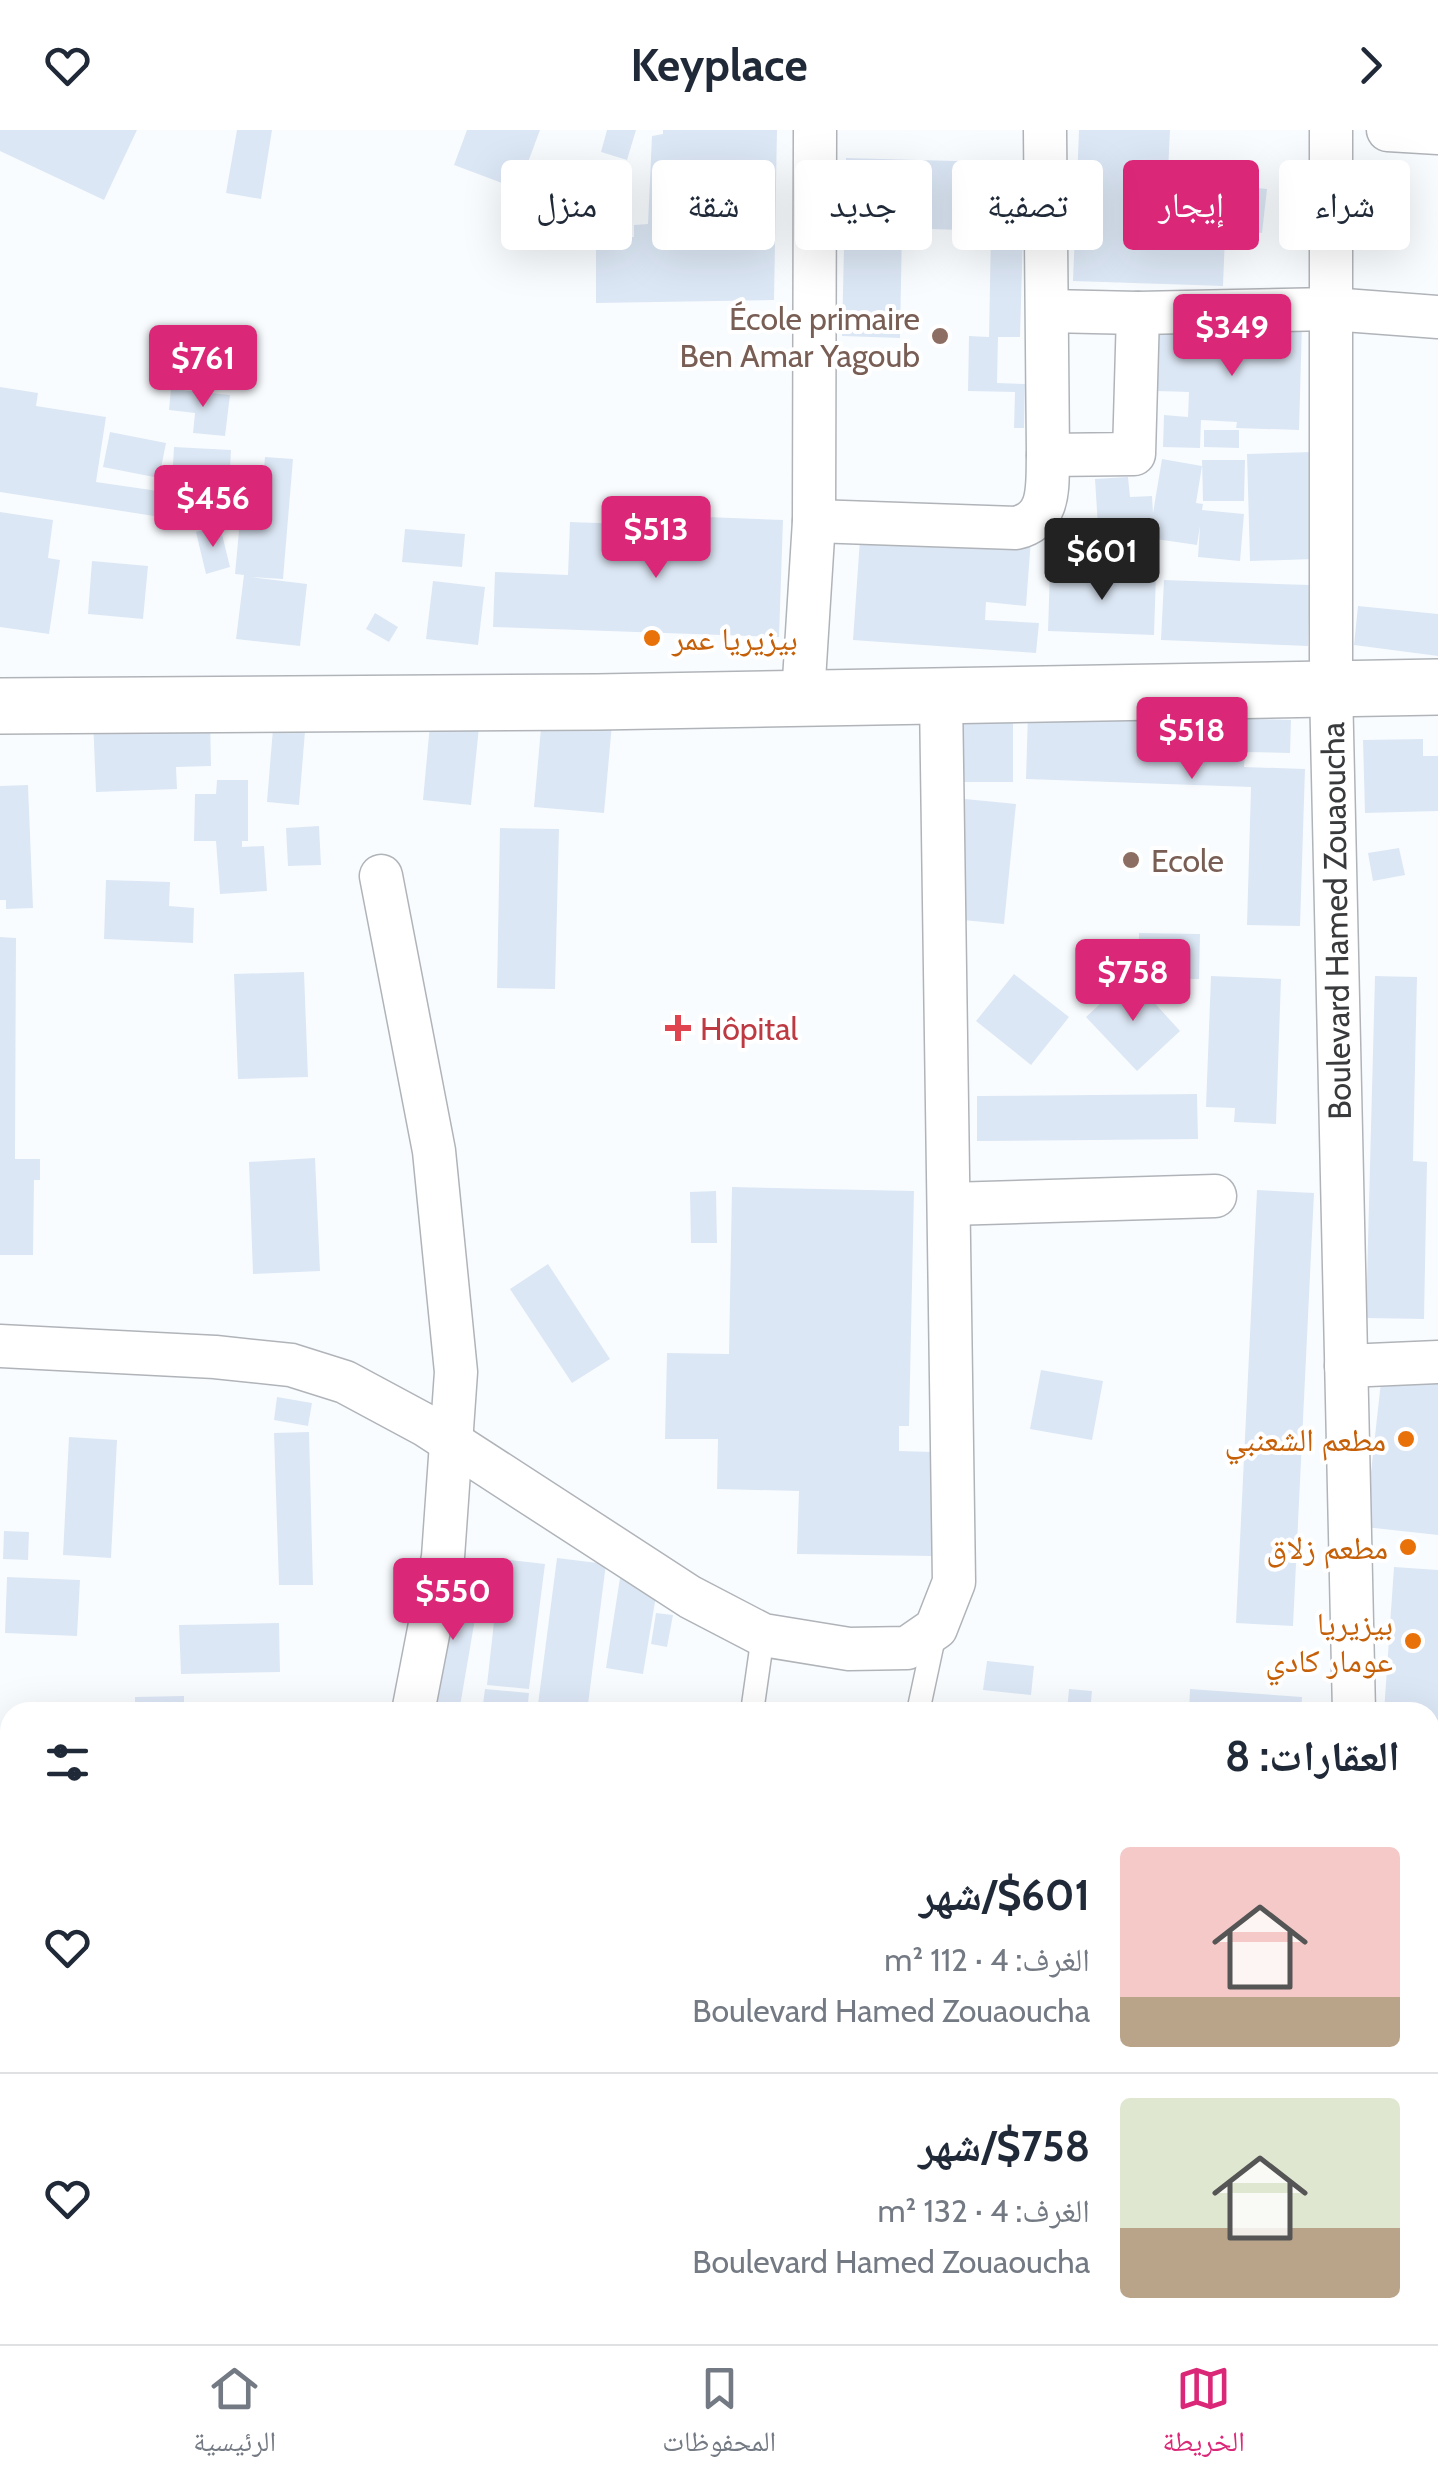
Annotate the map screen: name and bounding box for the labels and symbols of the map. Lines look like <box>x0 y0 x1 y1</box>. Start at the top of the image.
pin: $349 <box>1173 294 1291 379</box>
place label: École primaire Ben Amar Yagoub <box>680 299 920 375</box>
pin: $761 <box>144 325 262 410</box>
marker: École primaire Ben Amar Yagoub <box>929 325 951 347</box>
pin: $456 <box>154 465 272 550</box>
pin: $513 <box>597 496 715 581</box>
pin: $601 <box>1043 518 1161 603</box>
place label: بيزيريا عمر <box>671 619 798 658</box>
marker: بيزيريا عمر <box>641 627 663 649</box>
pin: $518 <box>1133 697 1251 782</box>
street label: Boulevard Hamed Zouaoucha <box>1313 721 1359 1120</box>
place label: Ecole <box>1151 841 1224 880</box>
marker: Ecole <box>1120 849 1142 871</box>
pin: $758 <box>1074 939 1192 1024</box>
place label: Hôpital <box>700 1009 798 1048</box>
marker: Hôpital <box>665 1015 691 1041</box>
place label: مطعم الشعنبي <box>1224 1420 1386 1465</box>
marker: مطعم الشعنبي <box>1395 1428 1417 1450</box>
place label: مطعم زلاق <box>1266 1528 1388 1569</box>
marker: مطعم زلاق <box>1397 1536 1419 1558</box>
pin: $550 <box>394 1558 512 1643</box>
place label: بيزيريا عومار كادي <box>1265 1604 1393 1686</box>
marker: بيزيريا عومار كادي <box>1402 1630 1424 1652</box>

